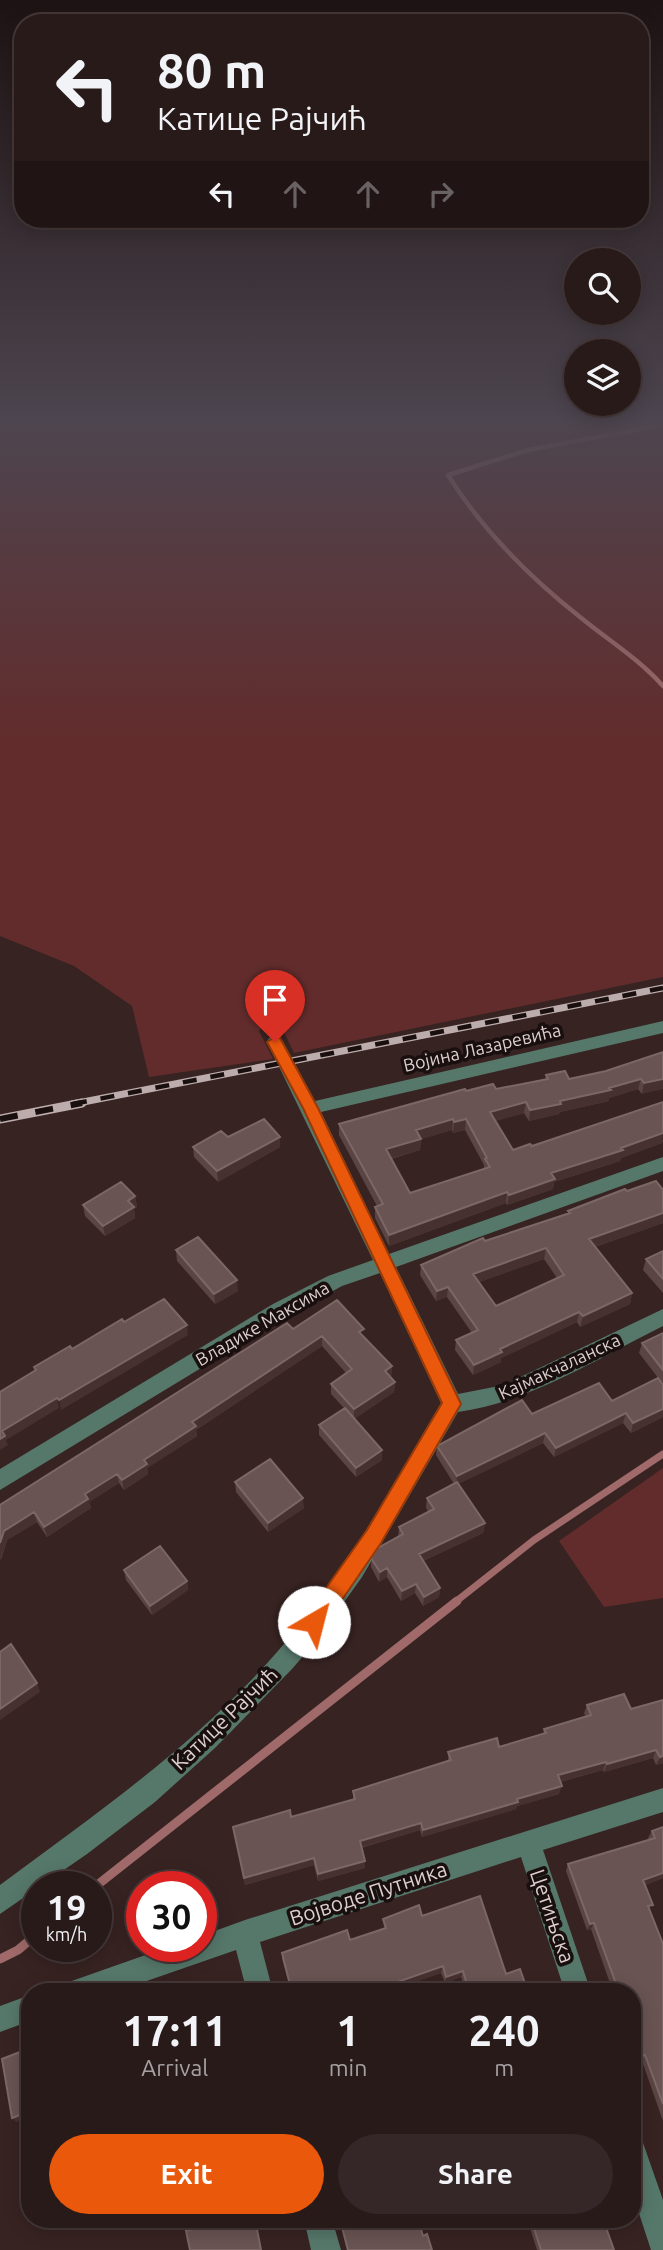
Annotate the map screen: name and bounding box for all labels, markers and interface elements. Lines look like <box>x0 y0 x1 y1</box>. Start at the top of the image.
icon: left <box>42 42 133 133</box>
text: 80 m <box>157 42 266 97</box>
text: Катице Рајчић <box>157 100 367 136</box>
icon: left <box>203 175 241 213</box>
icon: ahead <box>276 175 314 213</box>
icon: ahead <box>349 175 387 213</box>
icon: right <box>422 175 460 213</box>
map controls <box>564 248 641 416</box>
button: search <box>564 248 641 325</box>
button: layers <box>564 339 641 416</box>
pin <box>245 970 305 1042</box>
icon: arrive <box>256 981 294 1019</box>
street label: Војина Лазаревића <box>401 1019 563 1075</box>
street label: Владике Максима <box>192 1277 332 1369</box>
street label: Кајмакчаланска <box>495 1329 623 1403</box>
position arrow <box>277 1585 351 1659</box>
street label: Катице Рајчић <box>166 1662 282 1774</box>
street label: Војводе Путника <box>286 1856 450 1930</box>
street label: Цетињска <box>526 1866 580 1966</box>
speed limit sign: 30 <box>126 1871 217 1962</box>
text: 19 <box>47 1887 86 1927</box>
text: km/h <box>46 1924 87 1944</box>
text: 17:11 <box>122 2007 227 2054</box>
text: 1 <box>336 2007 360 2054</box>
text: 240 <box>469 2007 540 2054</box>
text: Arrival <box>141 2055 208 2080</box>
text: min <box>329 2055 367 2080</box>
text: m <box>494 2055 514 2080</box>
button: Exit <box>49 2134 324 2214</box>
button: Share <box>338 2134 613 2214</box>

